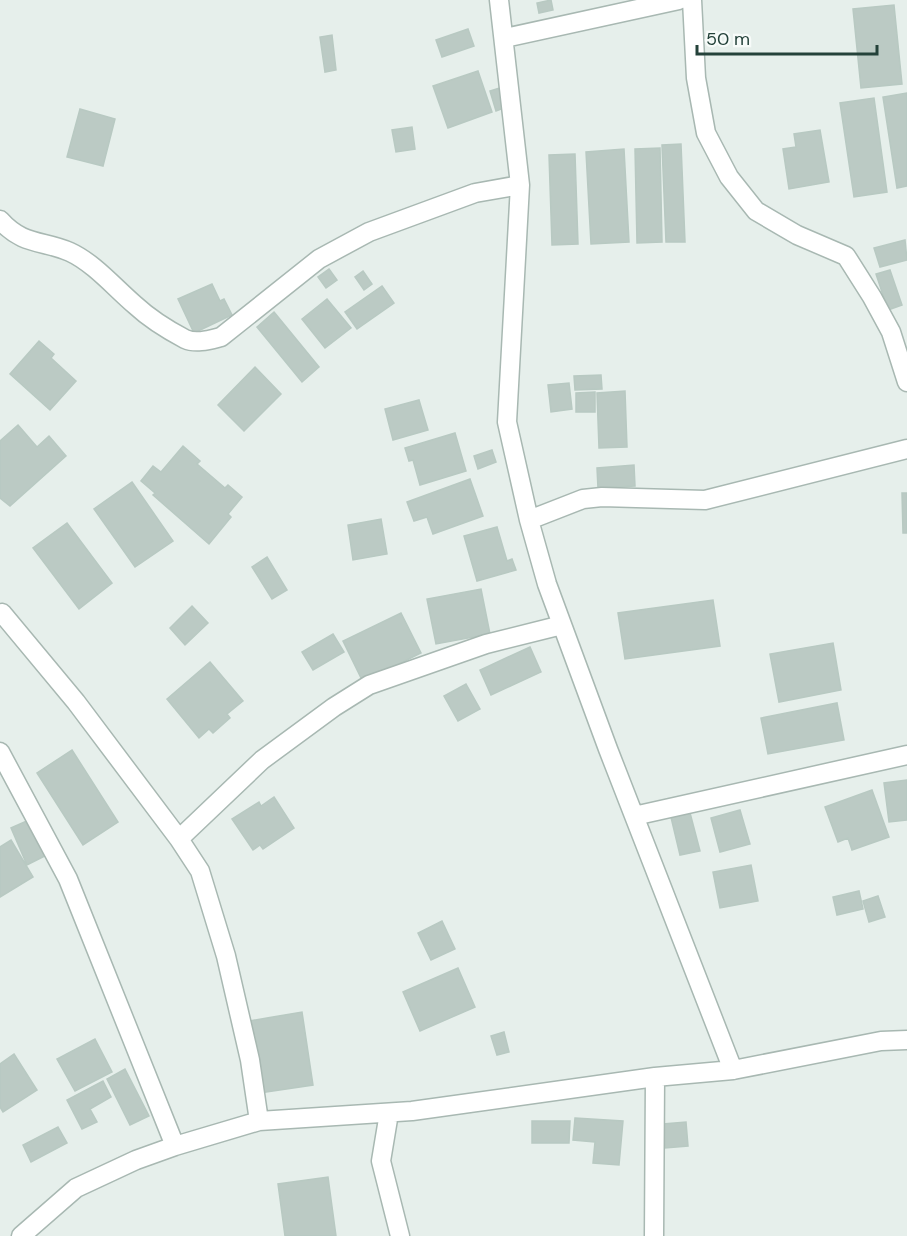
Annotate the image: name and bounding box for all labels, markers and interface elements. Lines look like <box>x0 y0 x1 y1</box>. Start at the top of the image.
scale bar <box>697 18 877 56</box>
text: 50 m <box>706 27 750 51</box>

